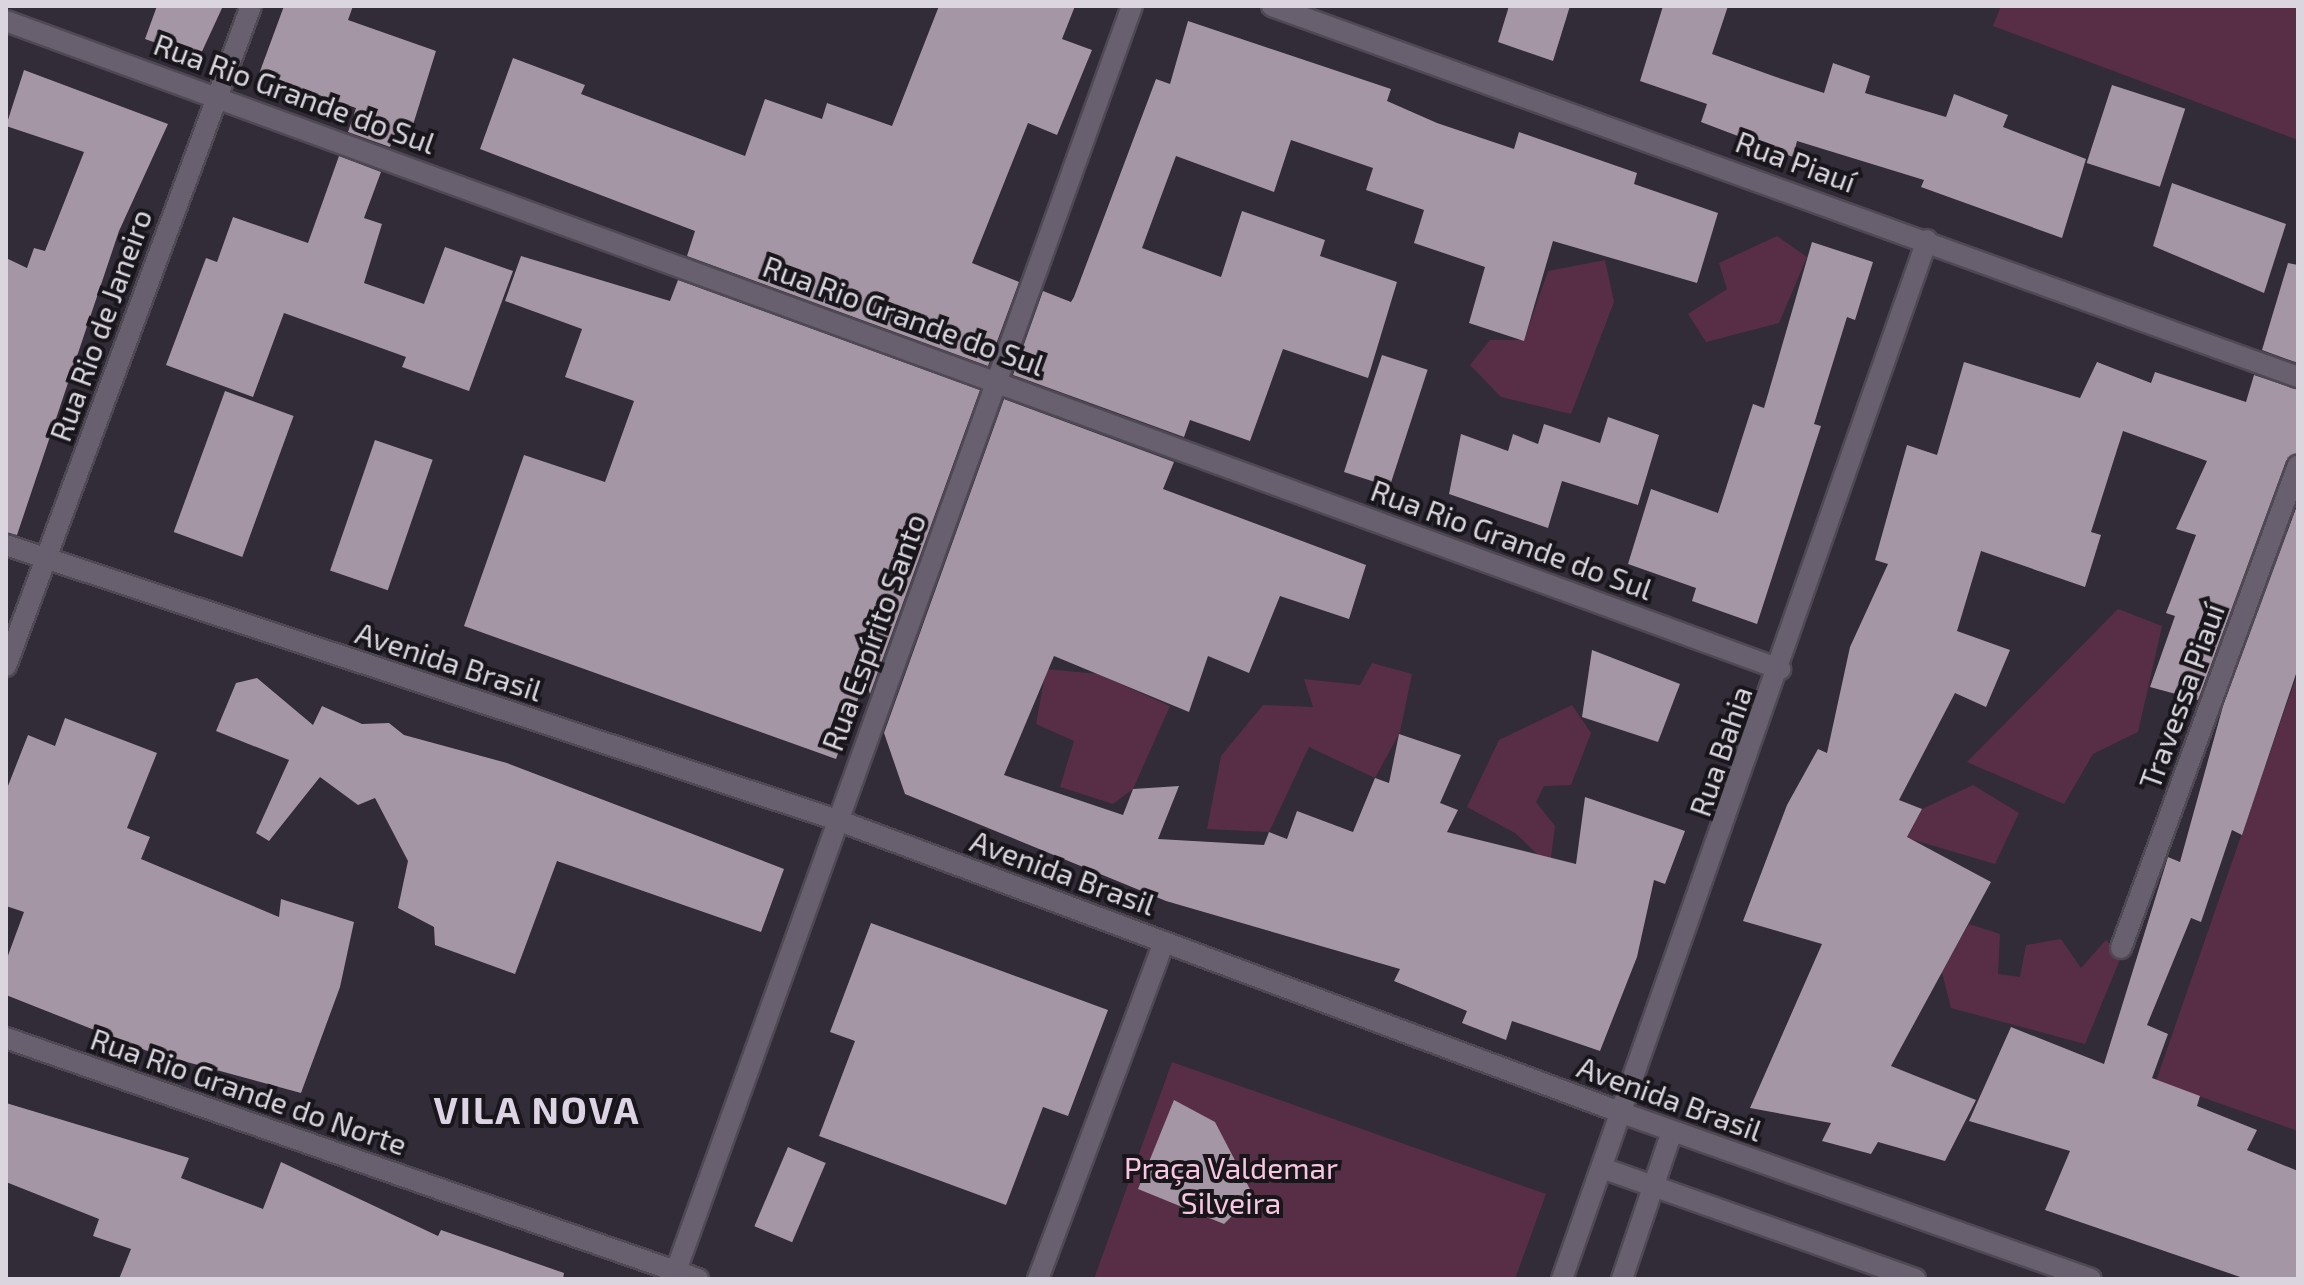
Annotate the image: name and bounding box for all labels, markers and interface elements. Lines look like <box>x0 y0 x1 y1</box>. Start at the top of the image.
street label: Rua Rio Grande do Sul <box>149 25 441 161</box>
street label: Rua Piauí <box>1731 123 1861 199</box>
street label: Rua Rio de Janeiro <box>41 204 159 446</box>
street label: Rua Rio Grande do Sul <box>758 247 1050 383</box>
street label: Rua Rio Grande do Sul <box>1366 471 1658 607</box>
street label: Rua Espírito Santo <box>813 509 933 755</box>
street label: Travessa Piauí <box>2131 598 2231 794</box>
street label: Avenida Brasil <box>351 614 547 708</box>
street label: Rua Bahia <box>1681 681 1759 821</box>
street label: Avenida Brasil <box>966 822 1160 922</box>
street label: Rua Rio Grande do Norte <box>86 1020 412 1162</box>
street label: Avenida Brasil <box>1573 1048 1767 1148</box>
district label: VILA NOVA <box>433 1087 641 1133</box>
park label: Praça Valdemar Silveira <box>1124 1149 1338 1220</box>

